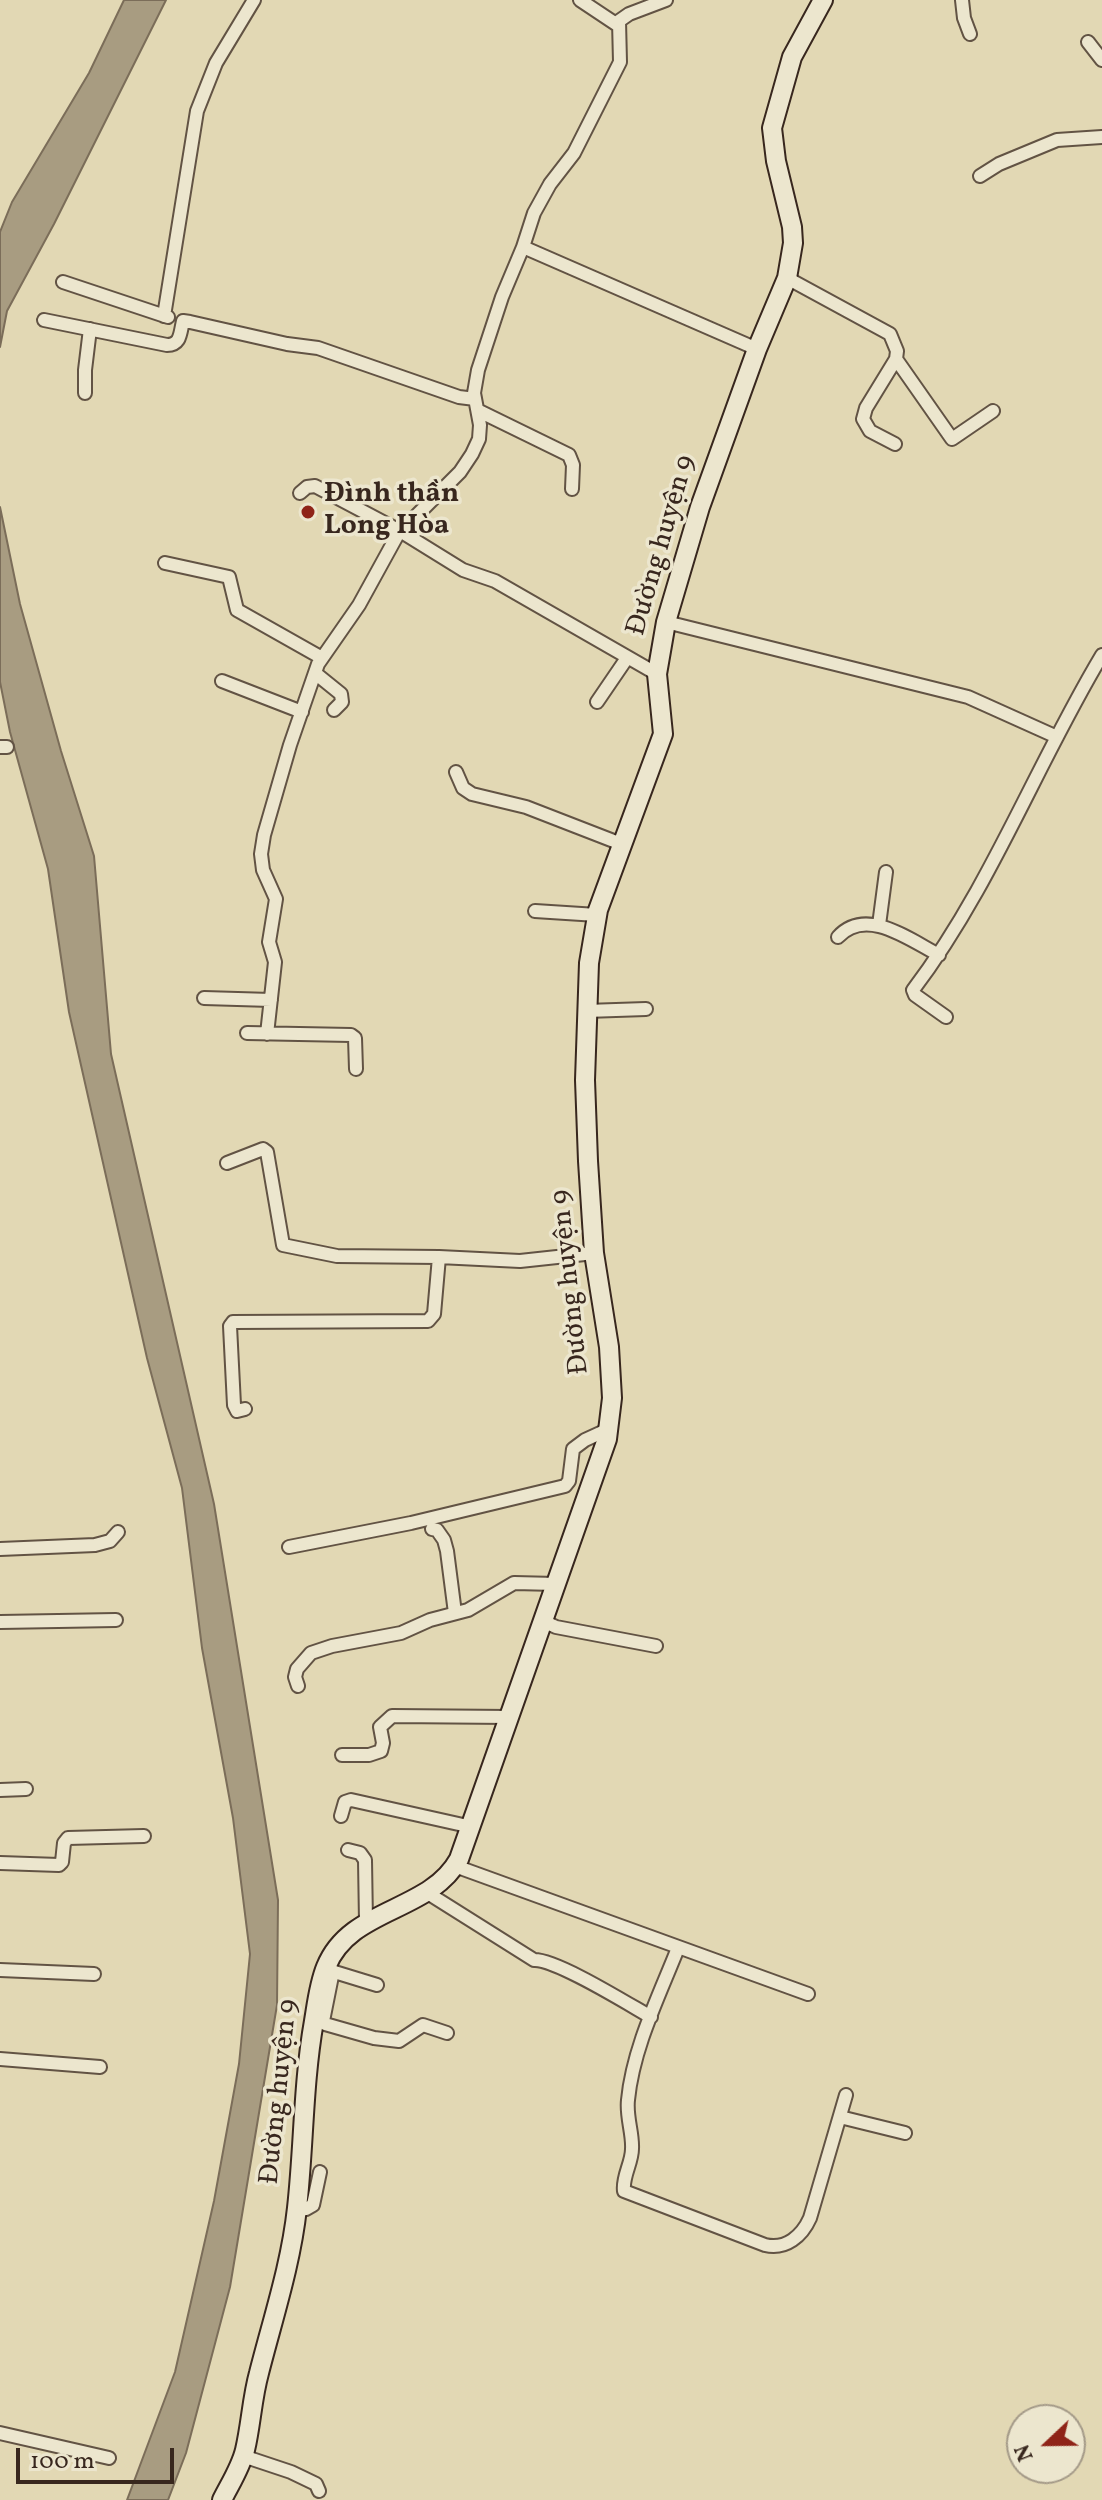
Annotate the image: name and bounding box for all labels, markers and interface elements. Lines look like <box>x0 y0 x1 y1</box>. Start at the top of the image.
street label: Đường huyện 9 <box>621 452 705 640</box>
place label: Đình thần Long Hòa <box>324 479 459 545</box>
marker: Đình thần Long Hòa <box>299 503 317 521</box>
street label: Đường huyện 9 <box>546 1188 598 1376</box>
street label: Đường huyện 9 <box>255 1998 307 2186</box>
north arrow <box>1006 2404 1086 2484</box>
scale bar <box>20 2432 178 2482</box>
text: N <box>1008 2439 1043 2466</box>
text: 100 m <box>30 2445 95 2479</box>

